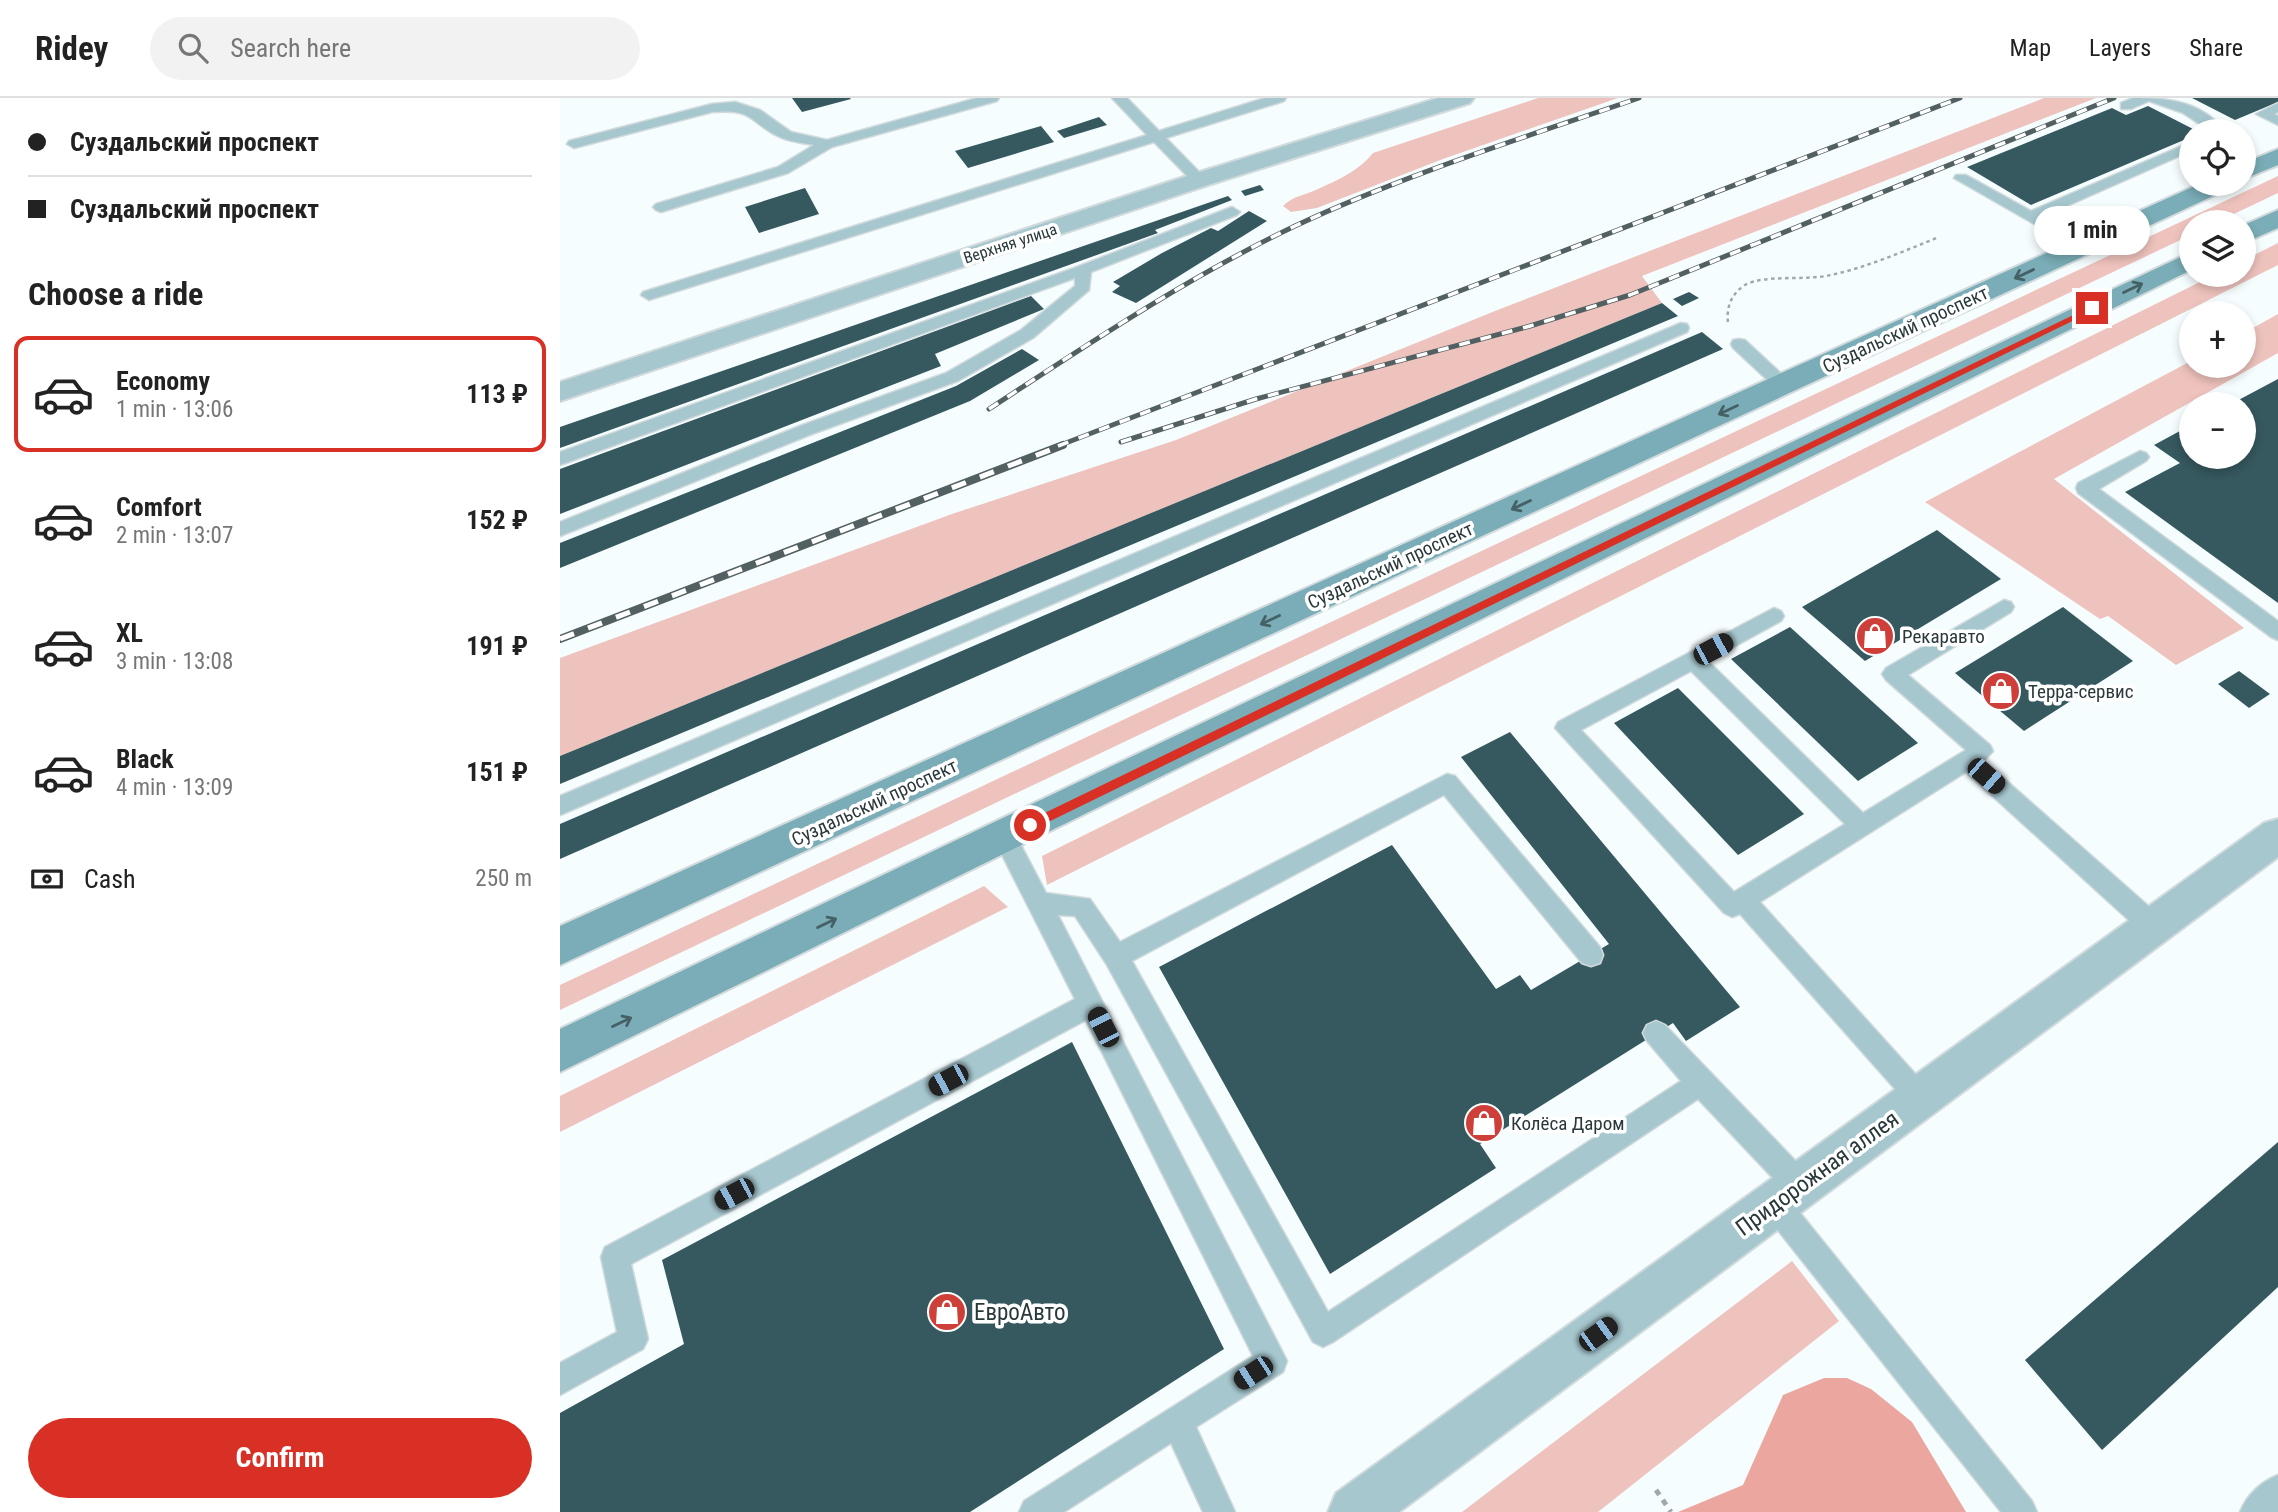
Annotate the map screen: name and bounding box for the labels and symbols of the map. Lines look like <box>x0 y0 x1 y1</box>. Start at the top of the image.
callout: 1 min <box>2034 206 2150 256</box>
street label: Верхняя улица <box>961 219 1059 267</box>
one-way arrow <box>2014 268 2035 281</box>
street label: Суздальский проспект <box>1819 281 1992 378</box>
one-way arrow <box>2122 281 2143 295</box>
route end <box>2076 292 2108 324</box>
one-way arrow <box>1718 404 1739 417</box>
one-way arrow <box>1511 499 1532 512</box>
street label: Суздальский проспект <box>1304 517 1477 614</box>
one-way arrow <box>1260 614 1281 627</box>
shop icon: Рекаравто <box>1854 615 1896 657</box>
place label: Рекаравто <box>1902 625 1985 648</box>
car <box>1690 630 1737 668</box>
shop icon: Терра-сервис <box>1980 670 2022 712</box>
place label: Терра-сервис <box>2028 680 2134 703</box>
street label: Суздальский проспект <box>788 754 961 851</box>
car <box>1964 754 2009 798</box>
route start <box>1014 809 1046 841</box>
one-way arrow <box>816 916 837 929</box>
car <box>1085 1004 1122 1050</box>
one-way arrow <box>611 1014 632 1027</box>
car <box>925 1061 972 1099</box>
shop icon: Колёса Даром <box>1463 1102 1505 1144</box>
street label: Придорожная аллея <box>1731 1105 1904 1242</box>
place label: Колёса Даром <box>1511 1112 1624 1135</box>
car <box>711 1175 758 1213</box>
shop icon: ЕвроАвто <box>926 1291 968 1333</box>
place label: ЕвроАвто <box>974 1299 1065 1326</box>
car <box>1575 1313 1622 1355</box>
car <box>1230 1353 1277 1393</box>

